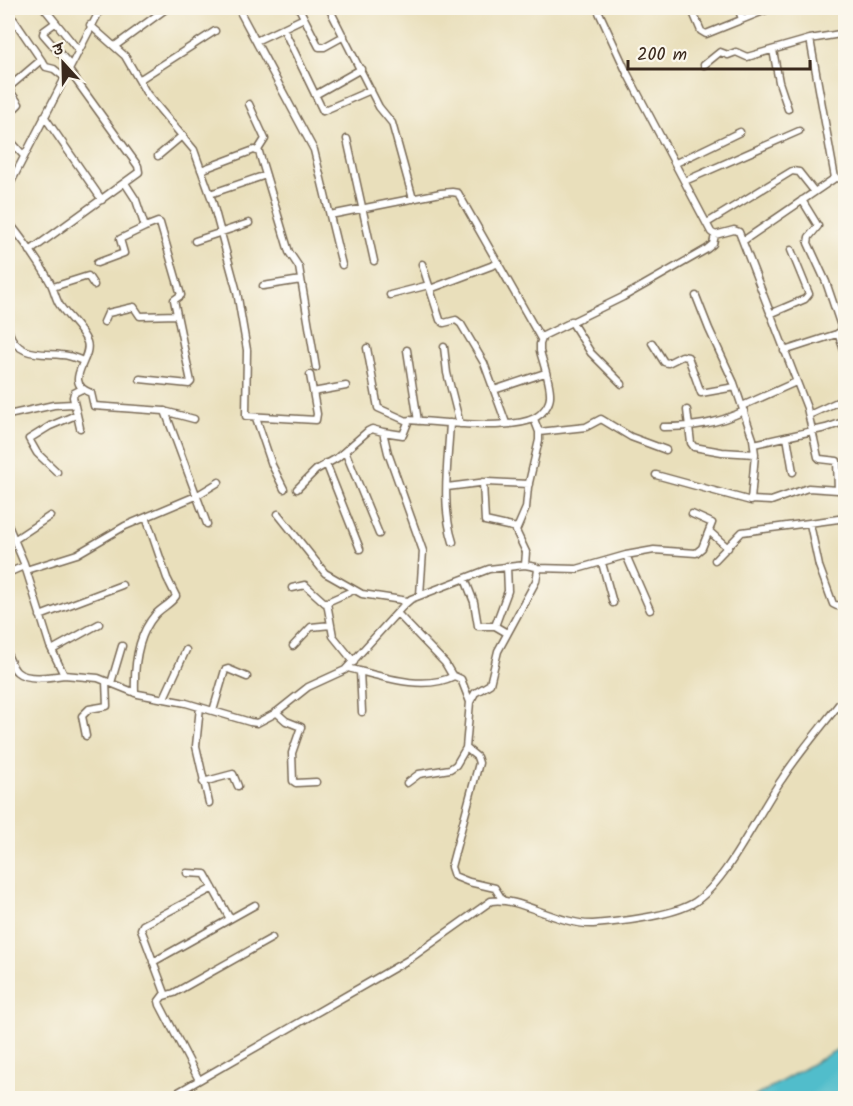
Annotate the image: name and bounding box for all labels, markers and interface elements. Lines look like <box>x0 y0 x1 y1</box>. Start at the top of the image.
north arrow <box>33 33 93 93</box>
scale bar <box>628 33 810 71</box>
text: उ <box>49 36 70 64</box>
text: 200 m <box>637 41 687 70</box>

